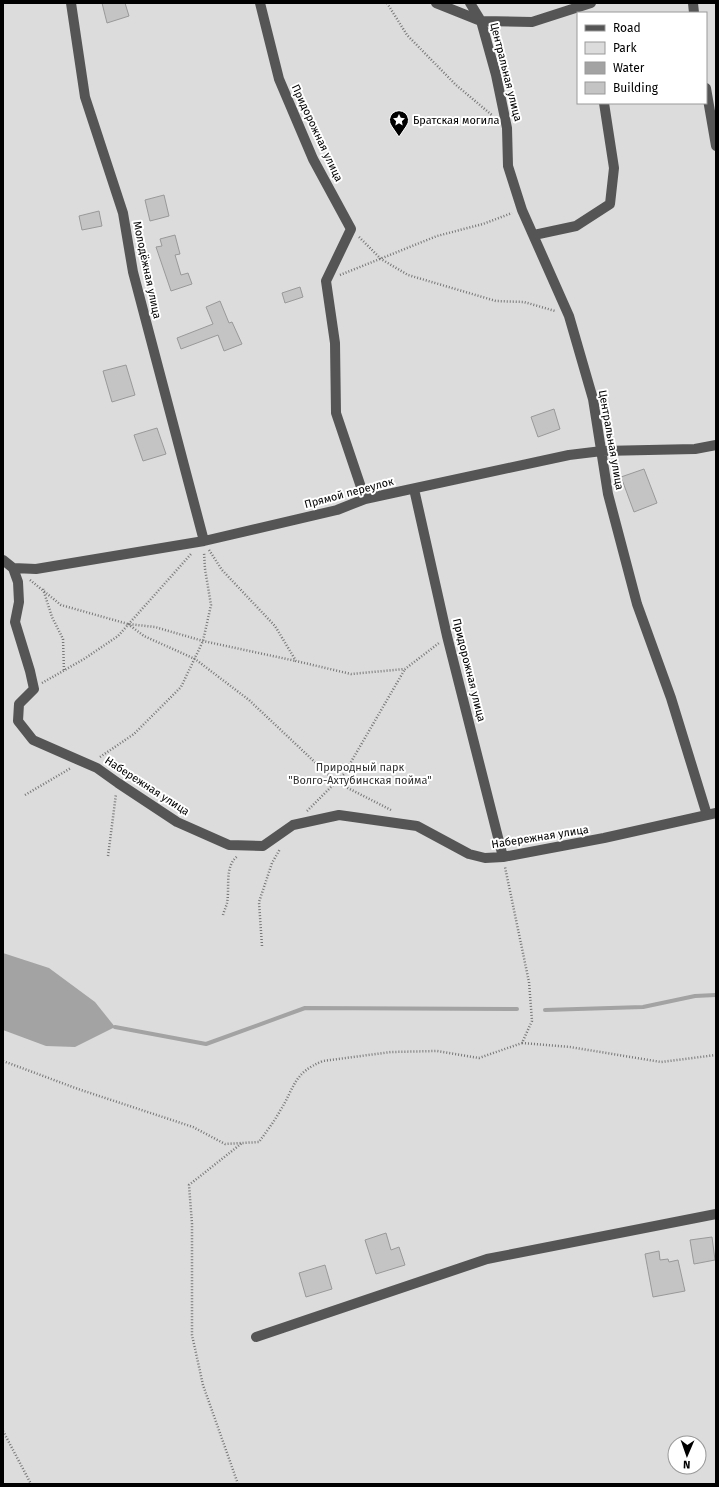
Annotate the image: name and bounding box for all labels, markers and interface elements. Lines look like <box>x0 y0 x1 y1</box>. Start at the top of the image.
legend <box>577 12 707 104</box>
street label: Центральная улица <box>487 21 525 123</box>
text: Road <box>613 21 641 35</box>
text: Park <box>613 41 637 55</box>
text: Water <box>613 61 645 75</box>
text: Building <box>613 81 659 95</box>
street label: Придорожная улица <box>289 82 345 184</box>
place icon: Братская могила <box>388 109 410 137</box>
place label: Братская могила <box>413 114 499 127</box>
street label: Молодёжная улица <box>130 220 164 320</box>
street label: Центральная улица <box>596 389 626 491</box>
street label: Прямой переулок <box>303 475 395 511</box>
street label: Придорожная улица <box>450 617 488 723</box>
street label: Набережная улица <box>102 754 192 818</box>
park label: Природный парк "Волго-Ахтубинская пойма" <box>288 761 432 787</box>
street label: Набережная улица <box>490 823 590 851</box>
north arrow <box>667 1435 707 1475</box>
text: N <box>683 1458 691 1471</box>

